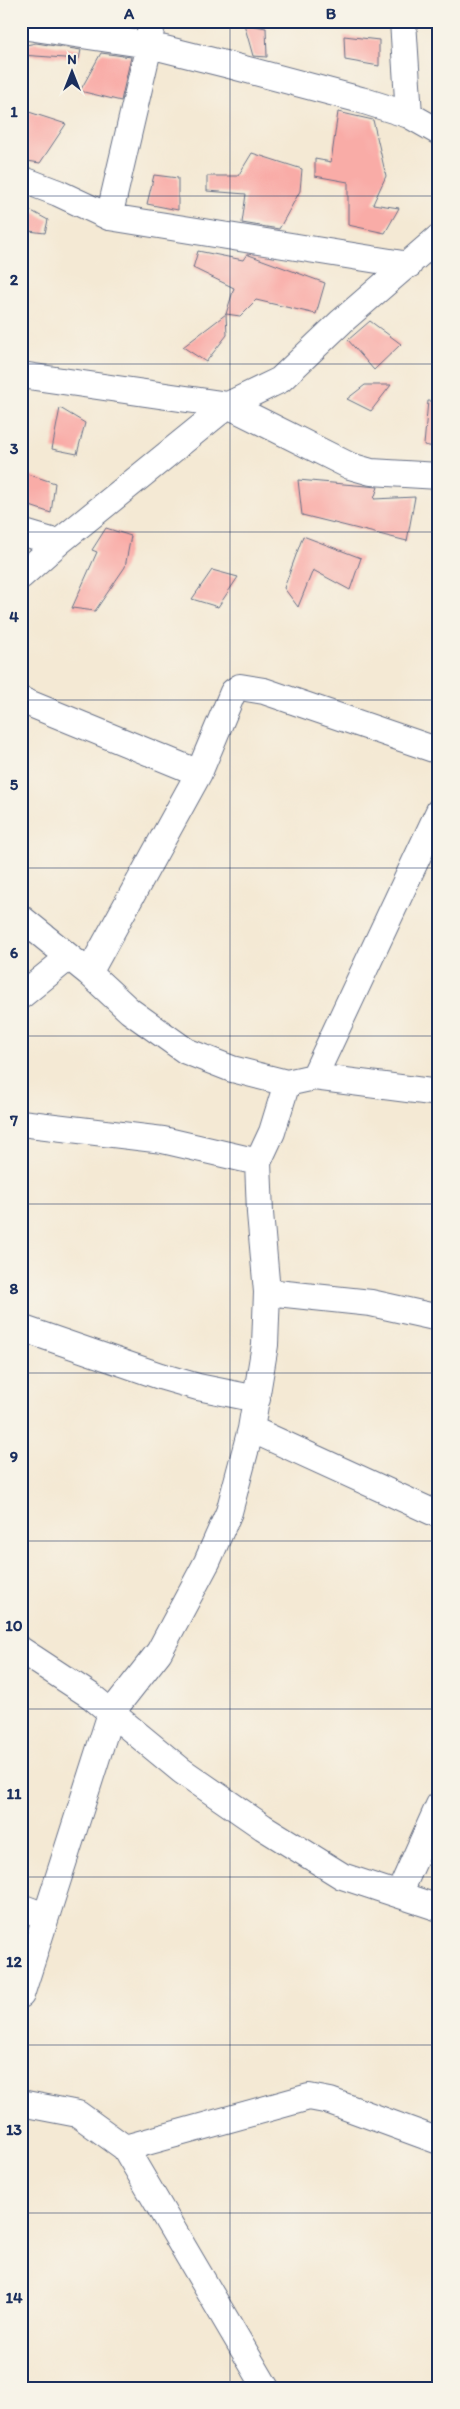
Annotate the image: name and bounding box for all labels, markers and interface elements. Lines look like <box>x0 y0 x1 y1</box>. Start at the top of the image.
text: A <box>123 4 135 23</box>
text: B <box>326 4 337 23</box>
north arrow <box>48 48 98 98</box>
text: N <box>67 51 77 68</box>
text: 1 <box>10 102 18 121</box>
text: 2 <box>10 270 19 289</box>
text: 3 <box>10 439 19 458</box>
text: 4 <box>9 607 19 626</box>
text: 5 <box>10 775 19 794</box>
text: 6 <box>10 943 19 962</box>
text: 7 <box>9 1111 18 1130</box>
text: 8 <box>10 1279 19 1298</box>
text: 9 <box>10 1447 18 1466</box>
text: 10 <box>5 1616 23 1635</box>
text: 11 <box>7 1784 22 1803</box>
text: 12 <box>6 1952 23 1971</box>
text: 13 <box>6 2120 22 2139</box>
text: 14 <box>5 2288 23 2307</box>

